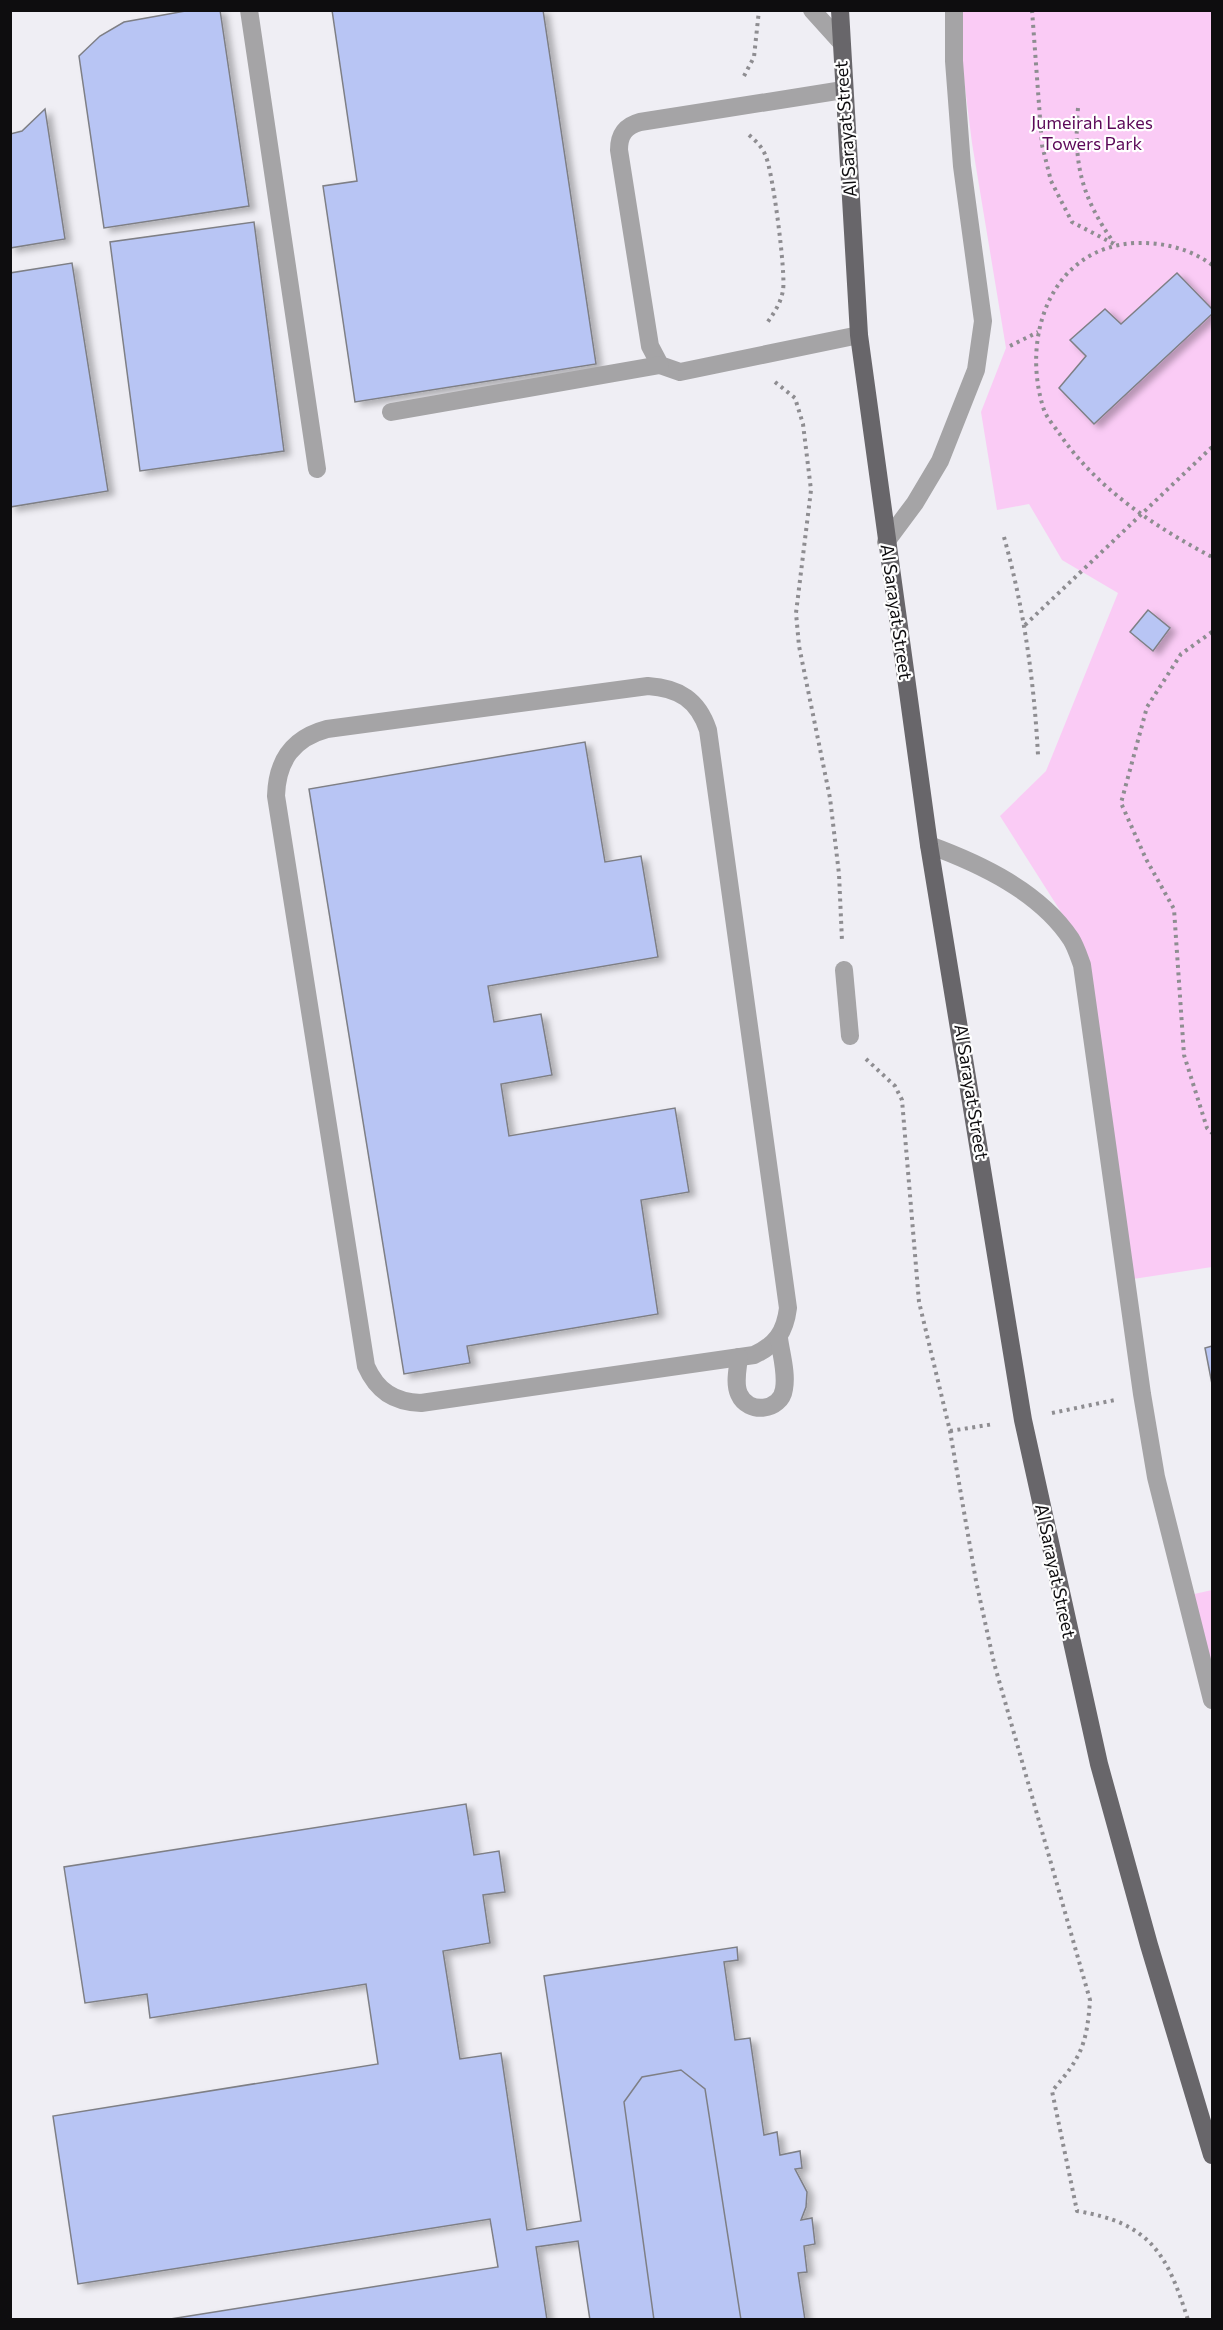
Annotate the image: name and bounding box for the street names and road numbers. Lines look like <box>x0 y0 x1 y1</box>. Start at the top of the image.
street label: Al Sarayat Street <box>829 60 861 198</box>
street label: Al Sarayat Street <box>877 543 917 681</box>
street label: Al Sarayat Street <box>950 1023 994 1161</box>
street label: Al Sarayat Street <box>1031 1502 1081 1640</box>

